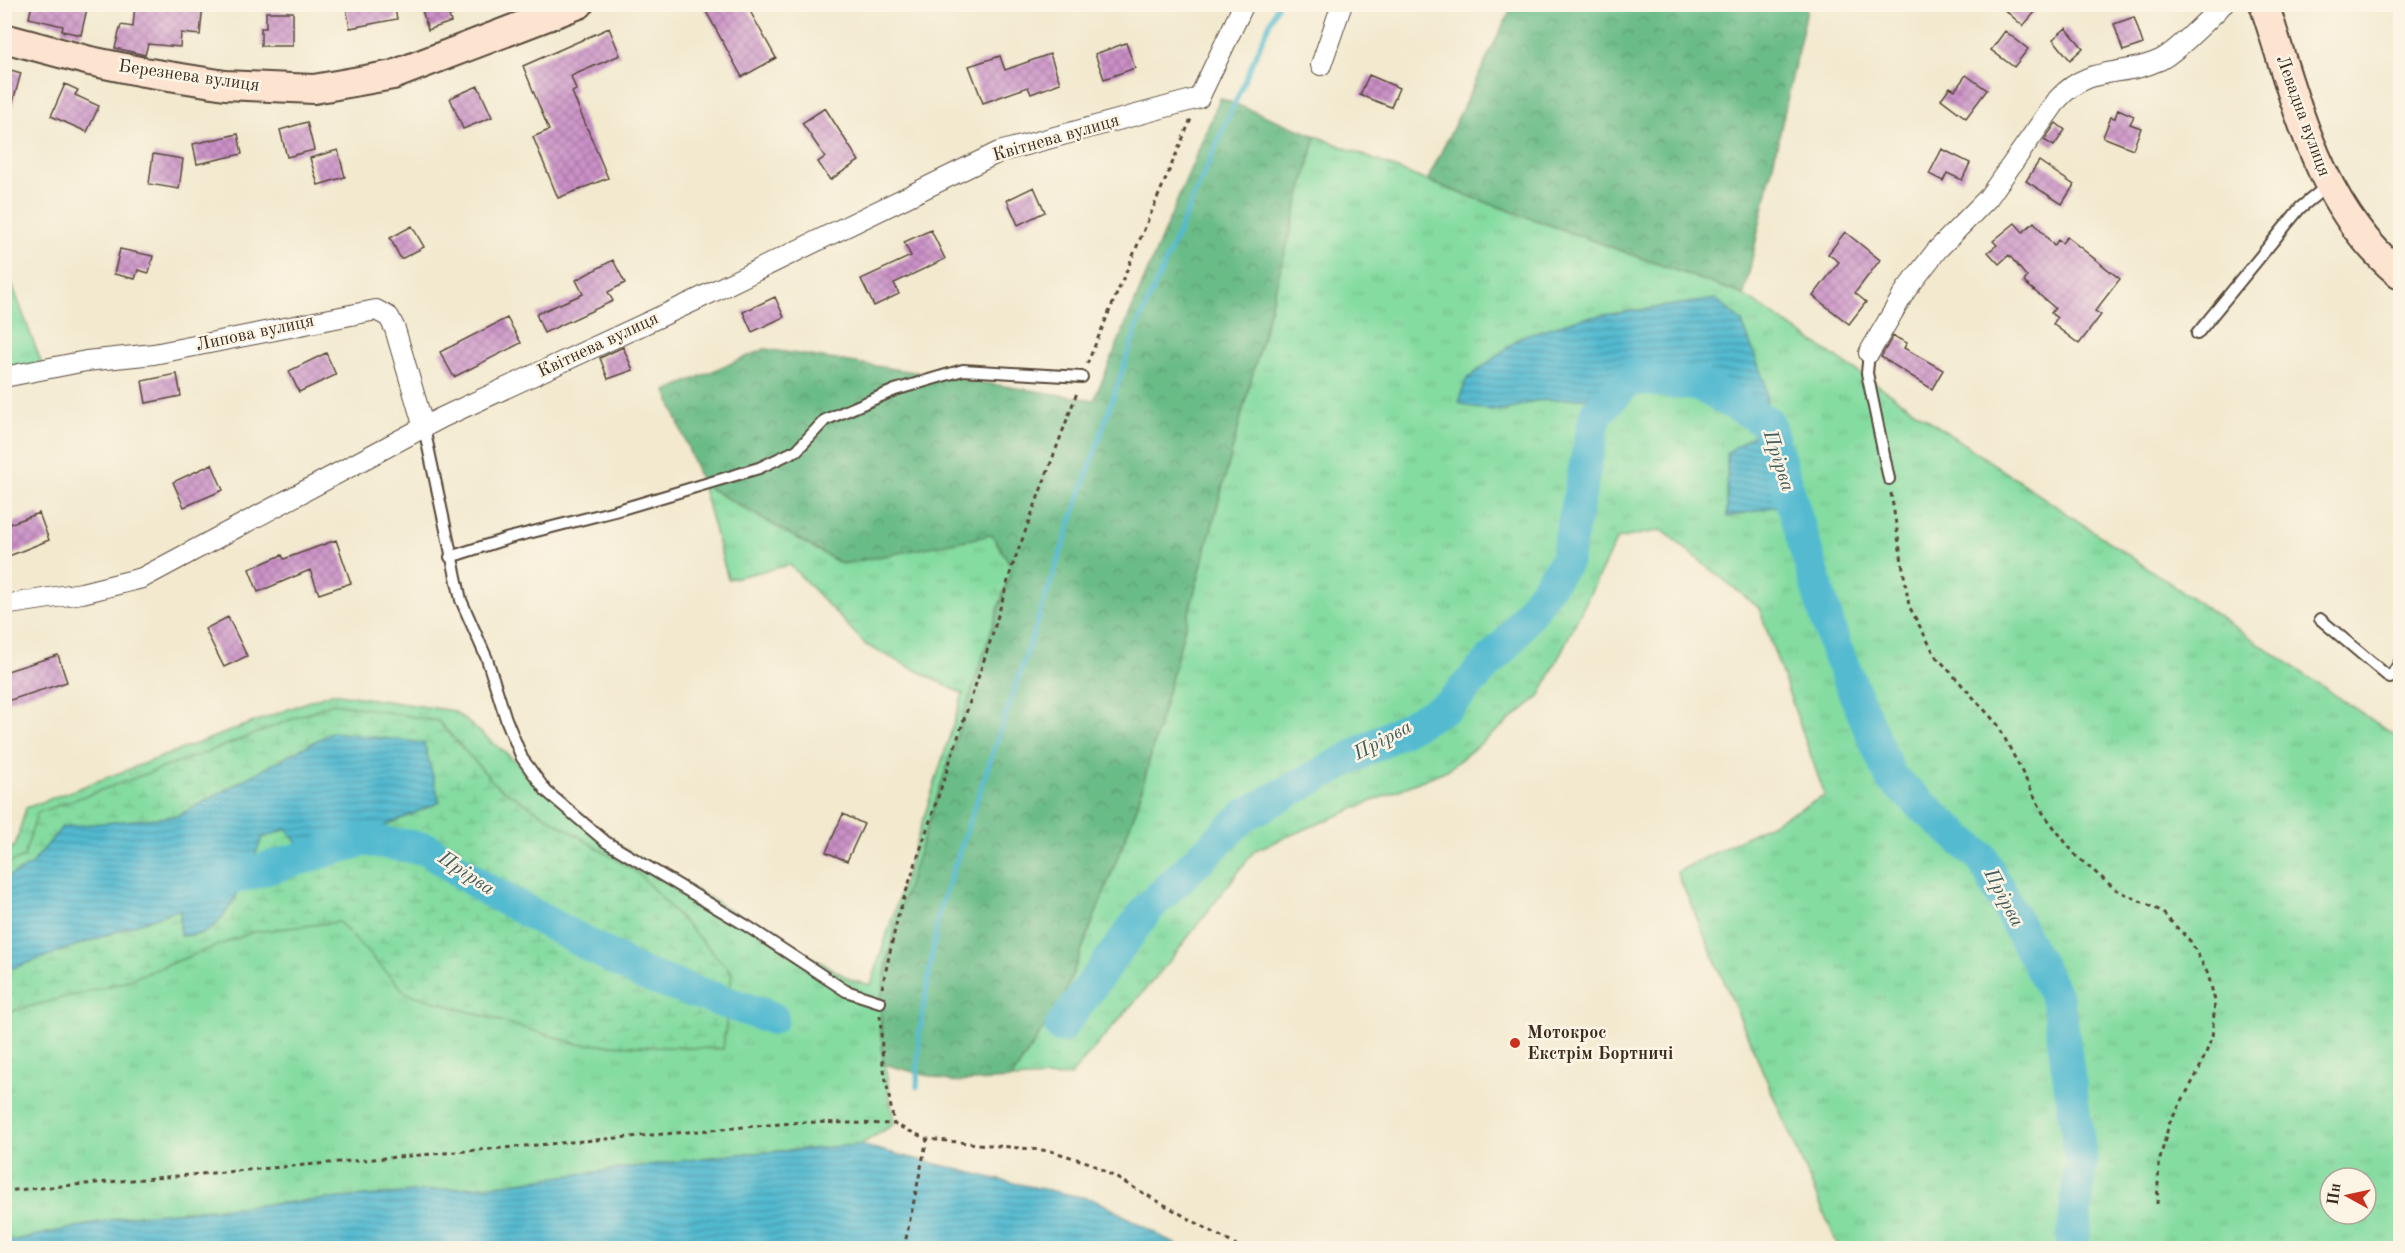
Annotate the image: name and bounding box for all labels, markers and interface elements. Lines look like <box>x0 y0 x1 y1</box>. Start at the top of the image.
street label: Левадна вулиця <box>2273 53 2333 179</box>
street label: Березнева вулиця <box>117 57 261 95</box>
street label: Квітнева вулиця <box>991 111 1121 165</box>
street label: Квітнева вулиця <box>535 309 661 381</box>
street label: Липова вулиця <box>194 312 316 354</box>
water label: Прірва <box>1758 427 1797 494</box>
water label: Прірва <box>1349 717 1416 765</box>
water label: Прірва <box>433 847 498 900</box>
water label: Прірва <box>1979 864 2027 931</box>
place label: Мотокрос Екстрім Бортничі <box>1527 1024 1673 1063</box>
marker: Мотокрос Екстрім Бортничі <box>1508 1036 1522 1050</box>
north arrow <box>2318 1166 2378 1226</box>
text: Пн <box>2326 1182 2345 1206</box>

